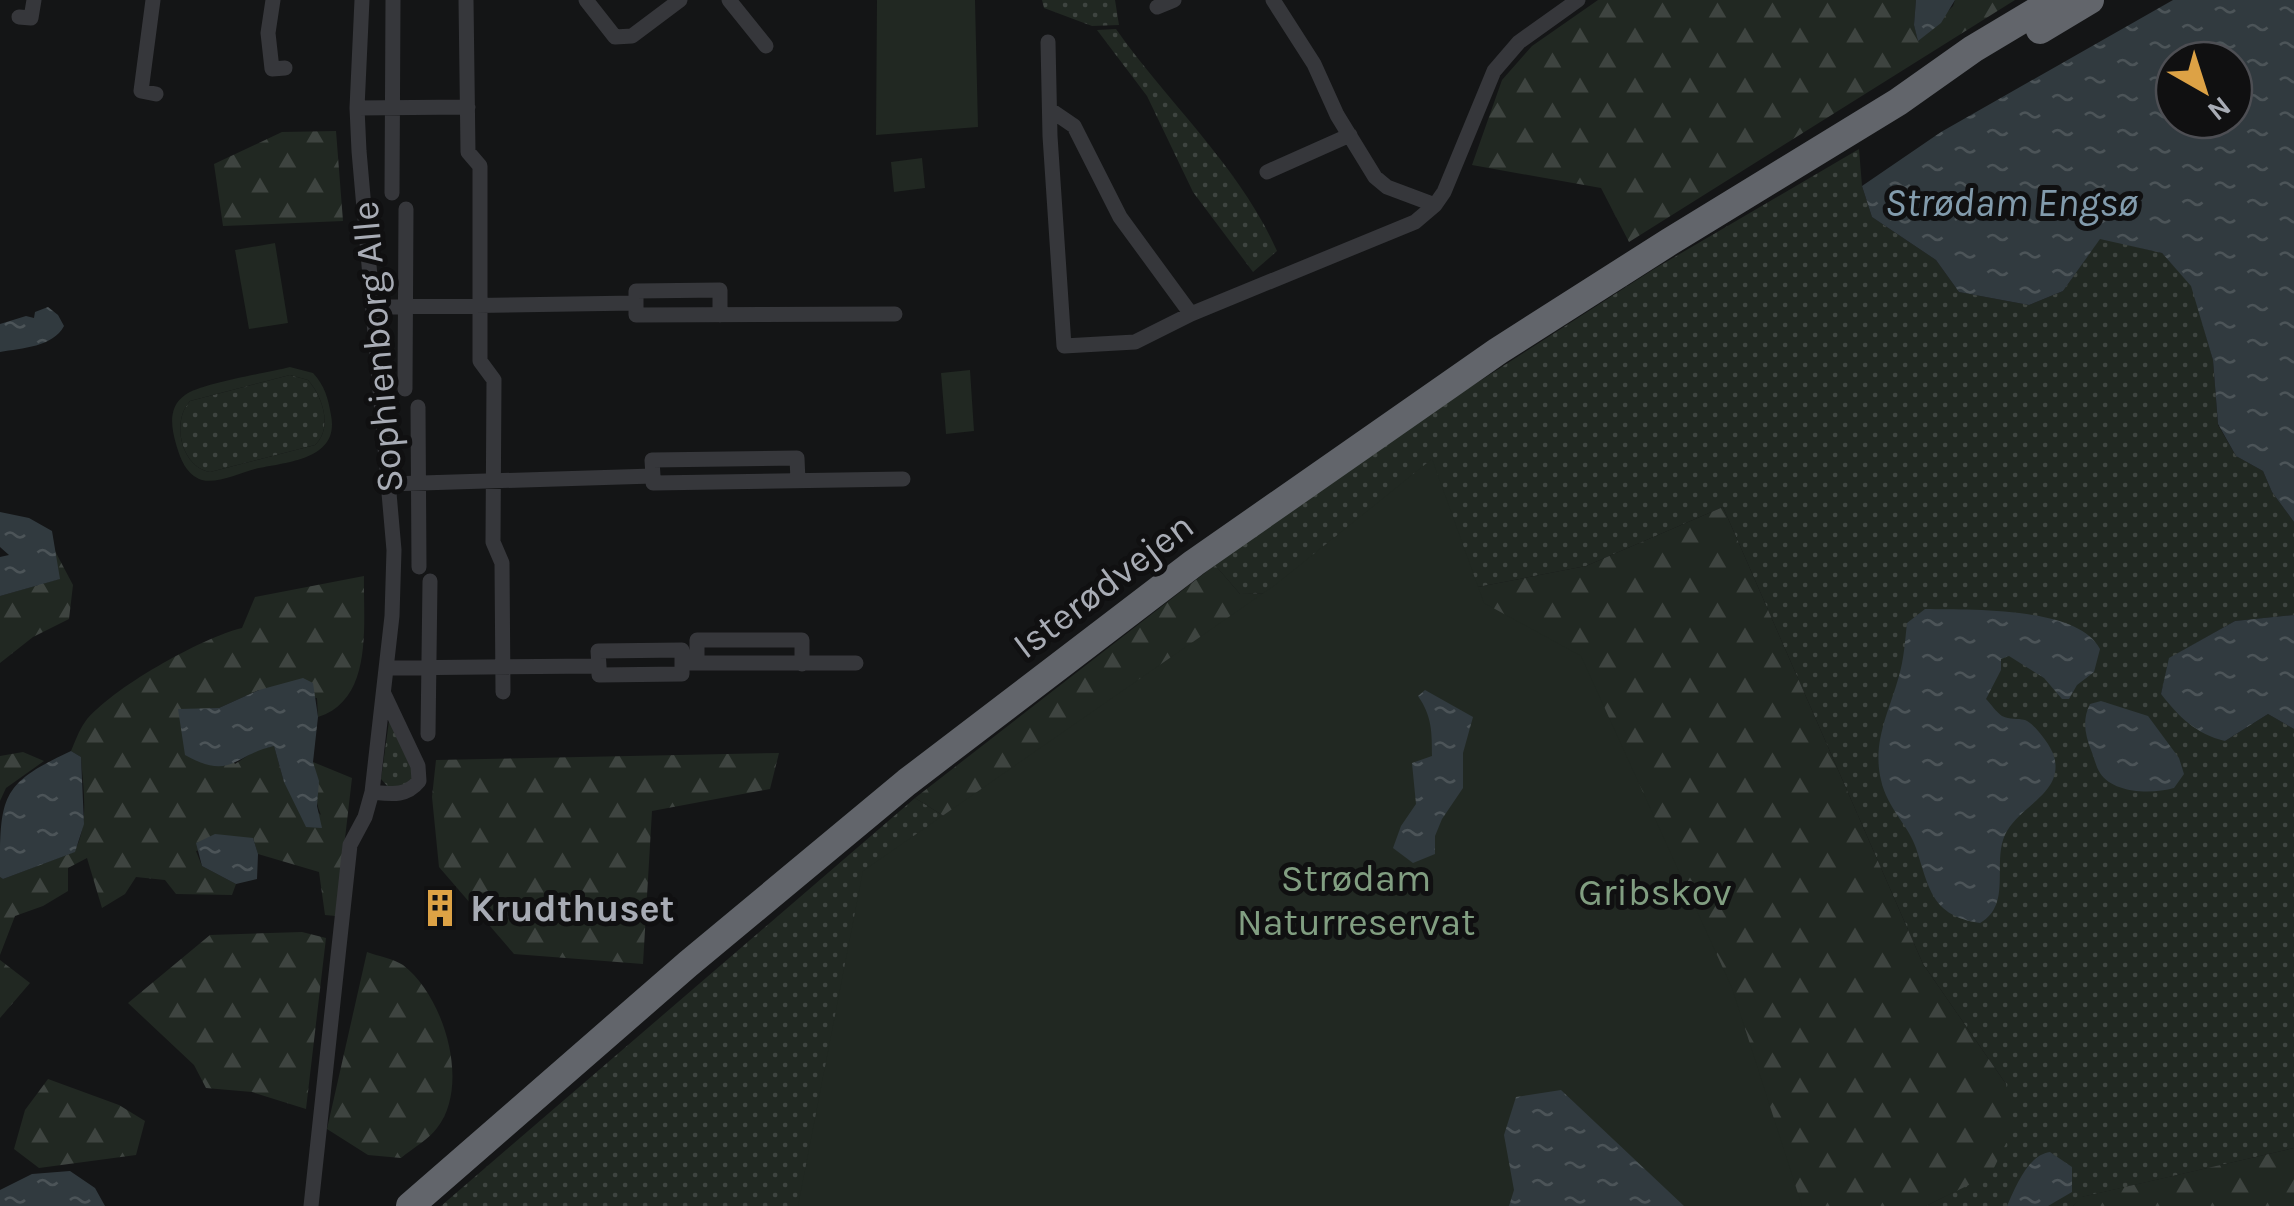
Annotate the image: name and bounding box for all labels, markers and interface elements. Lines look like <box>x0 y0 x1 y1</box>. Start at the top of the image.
north arrow <box>2154 40 2254 140</box>
text: N <box>2201 90 2238 128</box>
water label: Strødam Engsø <box>1884 179 2139 226</box>
street label: Sophienborg Alle <box>342 199 413 494</box>
street label: Isterødvejen <box>1004 503 1202 668</box>
park label: Strødam Naturreservat <box>1237 856 1475 945</box>
park label: Gribskov <box>1578 870 1732 915</box>
place label: Krudthuset <box>470 886 675 931</box>
building icon: Krudthuset <box>419 887 461 929</box>

